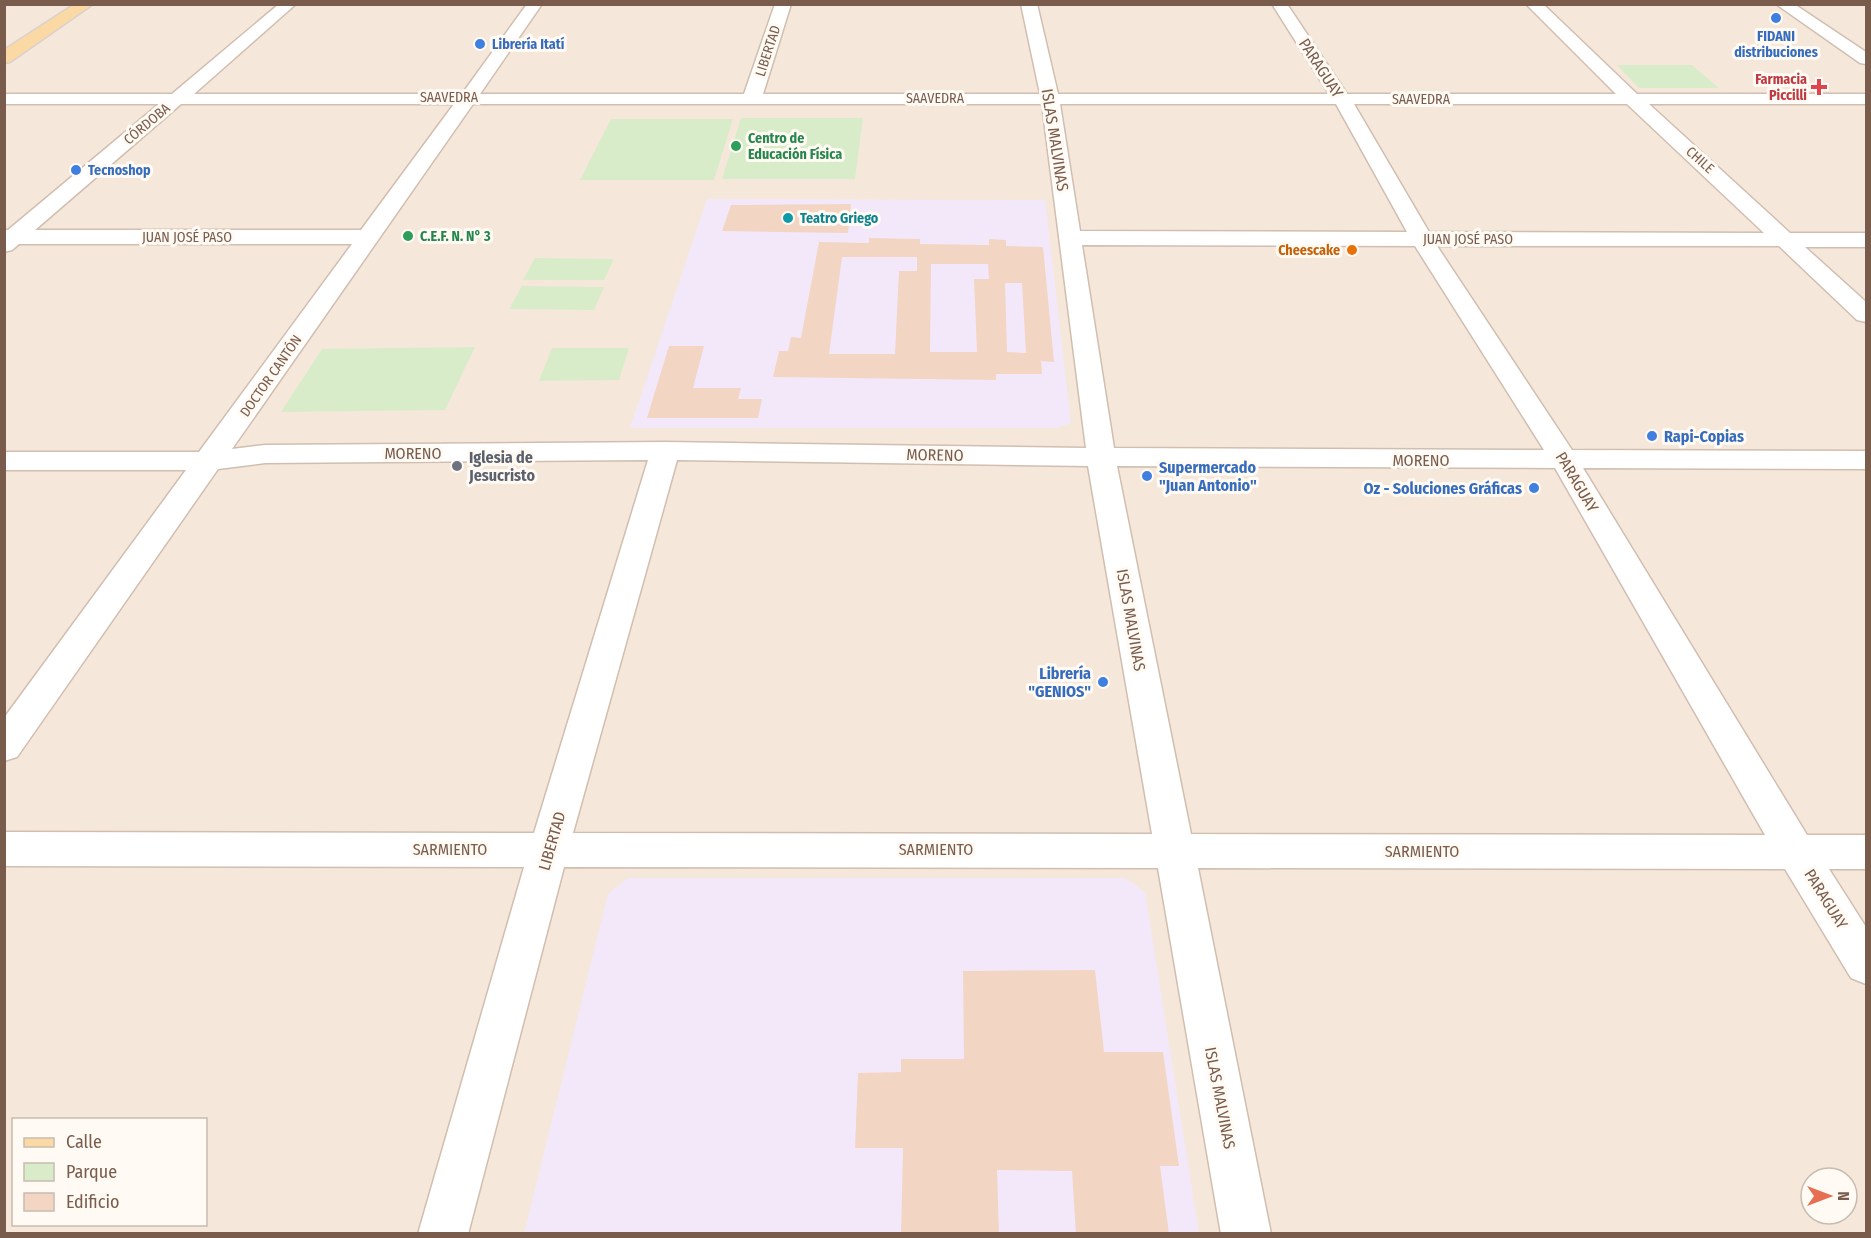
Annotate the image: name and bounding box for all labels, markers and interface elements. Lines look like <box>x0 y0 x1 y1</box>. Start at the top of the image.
marker: FIDANI distribuciones <box>1769 11 1783 25</box>
street label: LIBERTAD <box>752 23 784 79</box>
place label: FIDANI distribuciones <box>1734 28 1818 61</box>
street label: PARAGUAY <box>1295 35 1347 101</box>
place label: Librería Itatí <box>492 36 565 53</box>
marker: Librería Itatí <box>473 37 487 51</box>
place label: Farmacia Piccilli <box>1755 71 1807 104</box>
marker: Farmacia Piccilli <box>1812 80 1826 94</box>
street label: ISLAS MALVINAS <box>1038 87 1072 193</box>
street label: SAAVEDRA <box>420 89 479 106</box>
street label: SAAVEDRA <box>906 90 965 107</box>
street label: SAAVEDRA <box>1392 91 1451 108</box>
street label: CÓRDOBA <box>120 99 174 148</box>
place label: Centro de Educación Física <box>748 130 842 163</box>
marker: Centro de Educación Física <box>729 139 743 153</box>
street label: CHILE <box>1682 143 1718 177</box>
place label: Tecnoshop <box>88 162 151 179</box>
marker: Tecnoshop <box>69 163 83 177</box>
place label: Teatro Griego <box>800 210 879 227</box>
marker: Teatro Griego <box>781 211 795 225</box>
street label: JUAN JOSÉ PASO <box>142 228 232 246</box>
place label: C.E.F. N. N° 3 <box>420 228 491 245</box>
marker: C.E.F. N. N° 3 <box>401 229 415 243</box>
street label: JUAN JOSÉ PASO <box>1423 230 1513 248</box>
place label: Cheescake <box>1278 242 1340 259</box>
marker: Cheescake <box>1345 243 1359 257</box>
street label: DOCTOR CANTÓN <box>236 331 305 420</box>
place label: Rapi-Copias <box>1664 427 1744 446</box>
marker: Rapi-Copias <box>1645 429 1659 443</box>
street label: MORENO <box>384 444 442 463</box>
street label: MORENO <box>906 445 964 465</box>
place label: Iglesia de Jesucristo <box>468 448 535 485</box>
street label: PARAGUAY <box>1552 448 1602 516</box>
street label: MORENO <box>1392 451 1450 470</box>
place label: Supermercado "Juan Antonio" <box>1159 458 1257 495</box>
marker: Iglesia de Jesucristo <box>450 459 464 473</box>
marker: Supermercado "Juan Antonio" <box>1140 469 1154 483</box>
place label: Oz - Soluciones Gráficas <box>1363 479 1522 498</box>
marker: Oz - Soluciones Gráficas <box>1527 481 1541 495</box>
street label: ISLAS MALVINAS <box>1113 567 1149 673</box>
place label: Librería "GENIOS" <box>1028 664 1091 701</box>
marker: Librería "GENIOS" <box>1096 675 1110 689</box>
street label: LIBERTAD <box>535 809 569 873</box>
street label: SARMIENTO <box>413 840 487 859</box>
street label: SARMIENTO <box>899 840 973 859</box>
street label: SARMIENTO <box>1385 842 1459 861</box>
street label: PARAGUAY <box>1800 866 1852 932</box>
street label: ISLAS MALVINAS <box>1201 1045 1239 1151</box>
legend <box>12 1118 207 1226</box>
text: Calle <box>66 1131 102 1153</box>
text: Parque <box>66 1161 117 1183</box>
north arrow <box>1799 1166 1859 1226</box>
text: Edificio <box>66 1191 119 1213</box>
text: N <box>1834 1191 1853 1201</box>

